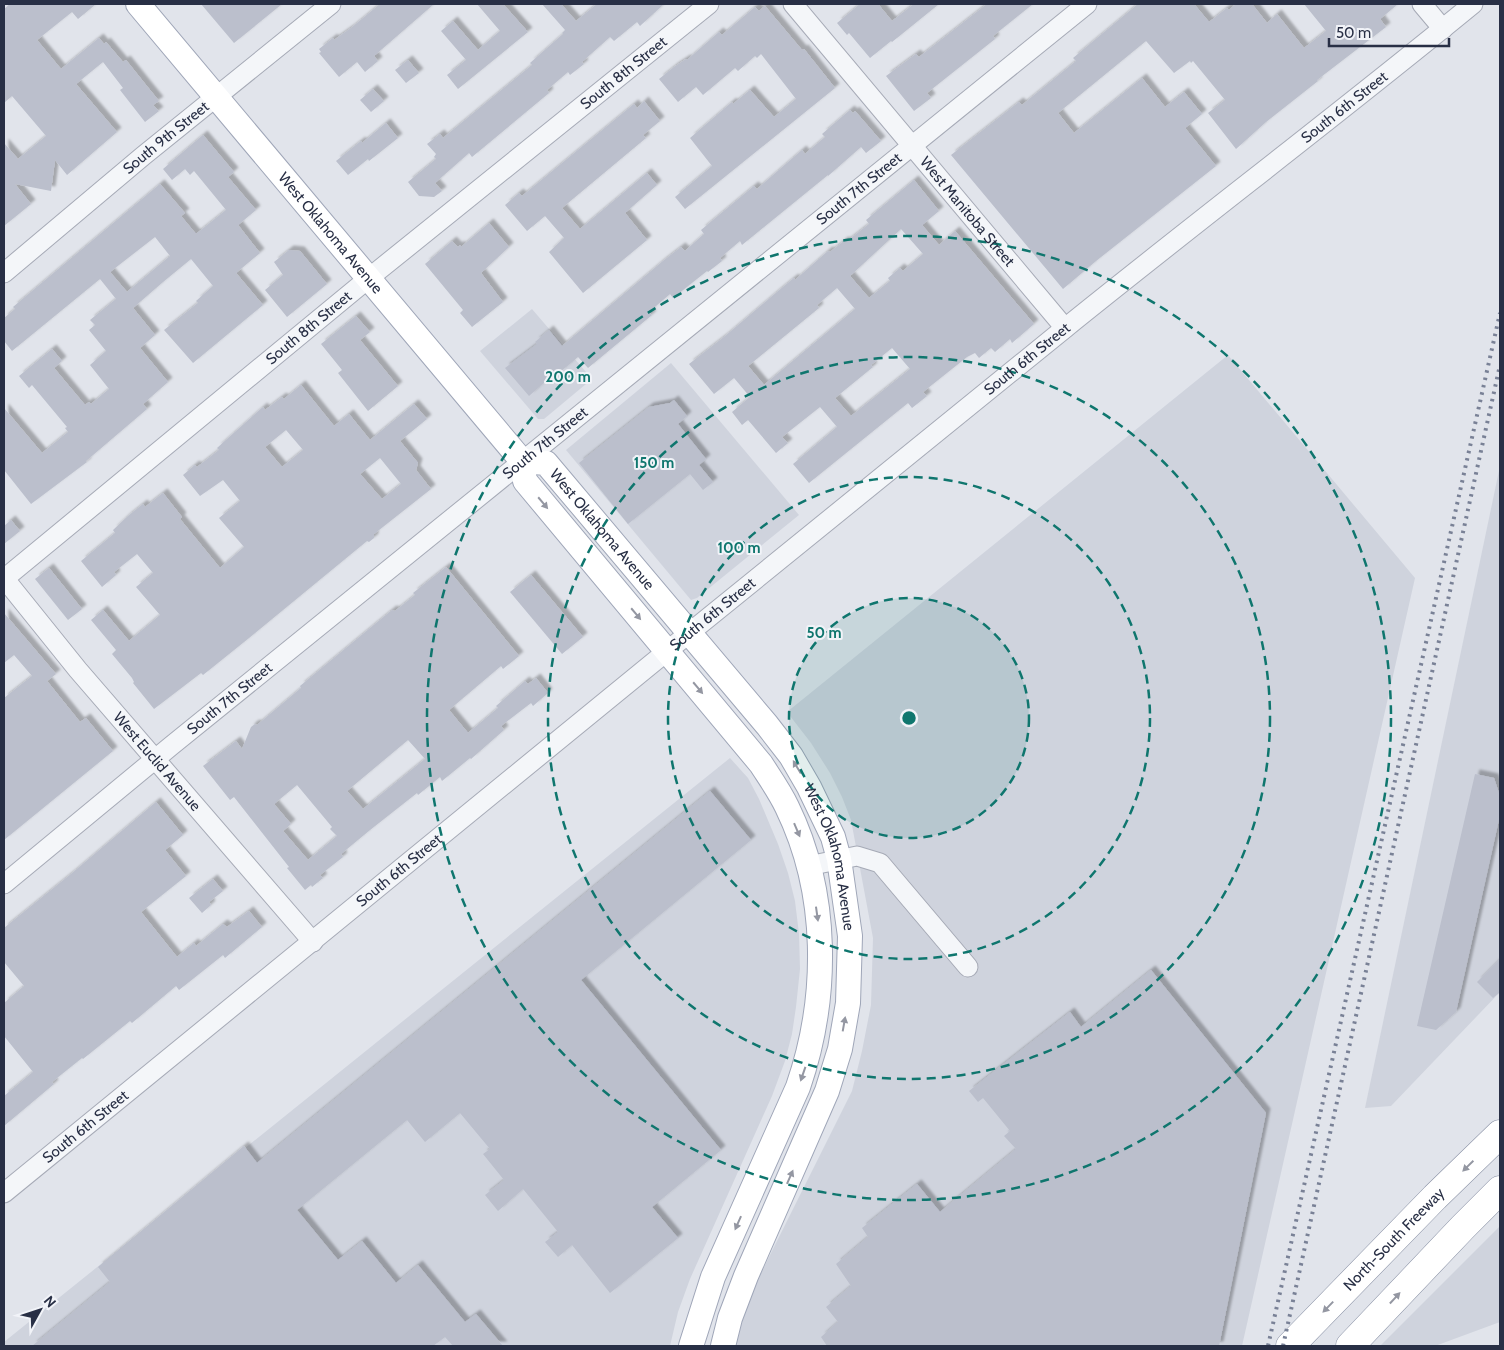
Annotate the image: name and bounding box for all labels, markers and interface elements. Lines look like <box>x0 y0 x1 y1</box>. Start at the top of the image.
scale bar <box>1329 15 1449 47</box>
text: 50 m <box>1336 24 1371 42</box>
street label: South 8th Street <box>577 33 670 113</box>
street label: South 6th Street <box>1298 68 1391 147</box>
street label: South 9th Street <box>119 98 212 178</box>
street label: South 7th Street <box>813 149 905 229</box>
street label: West Manitoba Street <box>916 153 1018 270</box>
street label: West Oklahoma Avenue <box>274 169 387 297</box>
street label: South 8th Street <box>262 287 355 368</box>
street label: South 6th Street <box>980 319 1074 399</box>
text: 200 m <box>545 368 591 386</box>
street label: South 7th Street <box>499 403 591 483</box>
text: 150 m <box>634 454 674 472</box>
street label: West Oklahoma Avenue <box>546 465 658 594</box>
one-way arrow <box>537 497 548 509</box>
text: 100 m <box>717 539 761 557</box>
street label: South 6th Street <box>666 574 759 654</box>
one-way arrow <box>631 607 642 620</box>
text: 50 m <box>806 624 842 642</box>
street label: South 7th Street <box>183 659 276 738</box>
one-way arrow <box>692 682 703 694</box>
street label: West Euclid Avenue <box>109 708 205 815</box>
centre of rings <box>900 709 918 727</box>
one-way arrow <box>793 761 802 774</box>
street label: West Oklahoma Avenue <box>800 781 858 932</box>
one-way arrow <box>793 823 801 837</box>
street label: South 6th Street <box>353 830 445 911</box>
one-way arrow <box>813 906 821 922</box>
one-way arrow <box>841 1016 849 1032</box>
one-way arrow <box>798 1067 806 1082</box>
street label: South 6th Street <box>39 1086 132 1167</box>
one-way arrow <box>1462 1159 1474 1171</box>
one-way arrow <box>786 1170 794 1184</box>
street label: North-South Freeway <box>1340 1184 1448 1294</box>
one-way arrow <box>733 1216 741 1230</box>
north arrow <box>15 1285 65 1335</box>
text: N <box>40 1292 60 1311</box>
one-way arrow <box>1389 1292 1401 1304</box>
one-way arrow <box>1322 1301 1334 1313</box>

